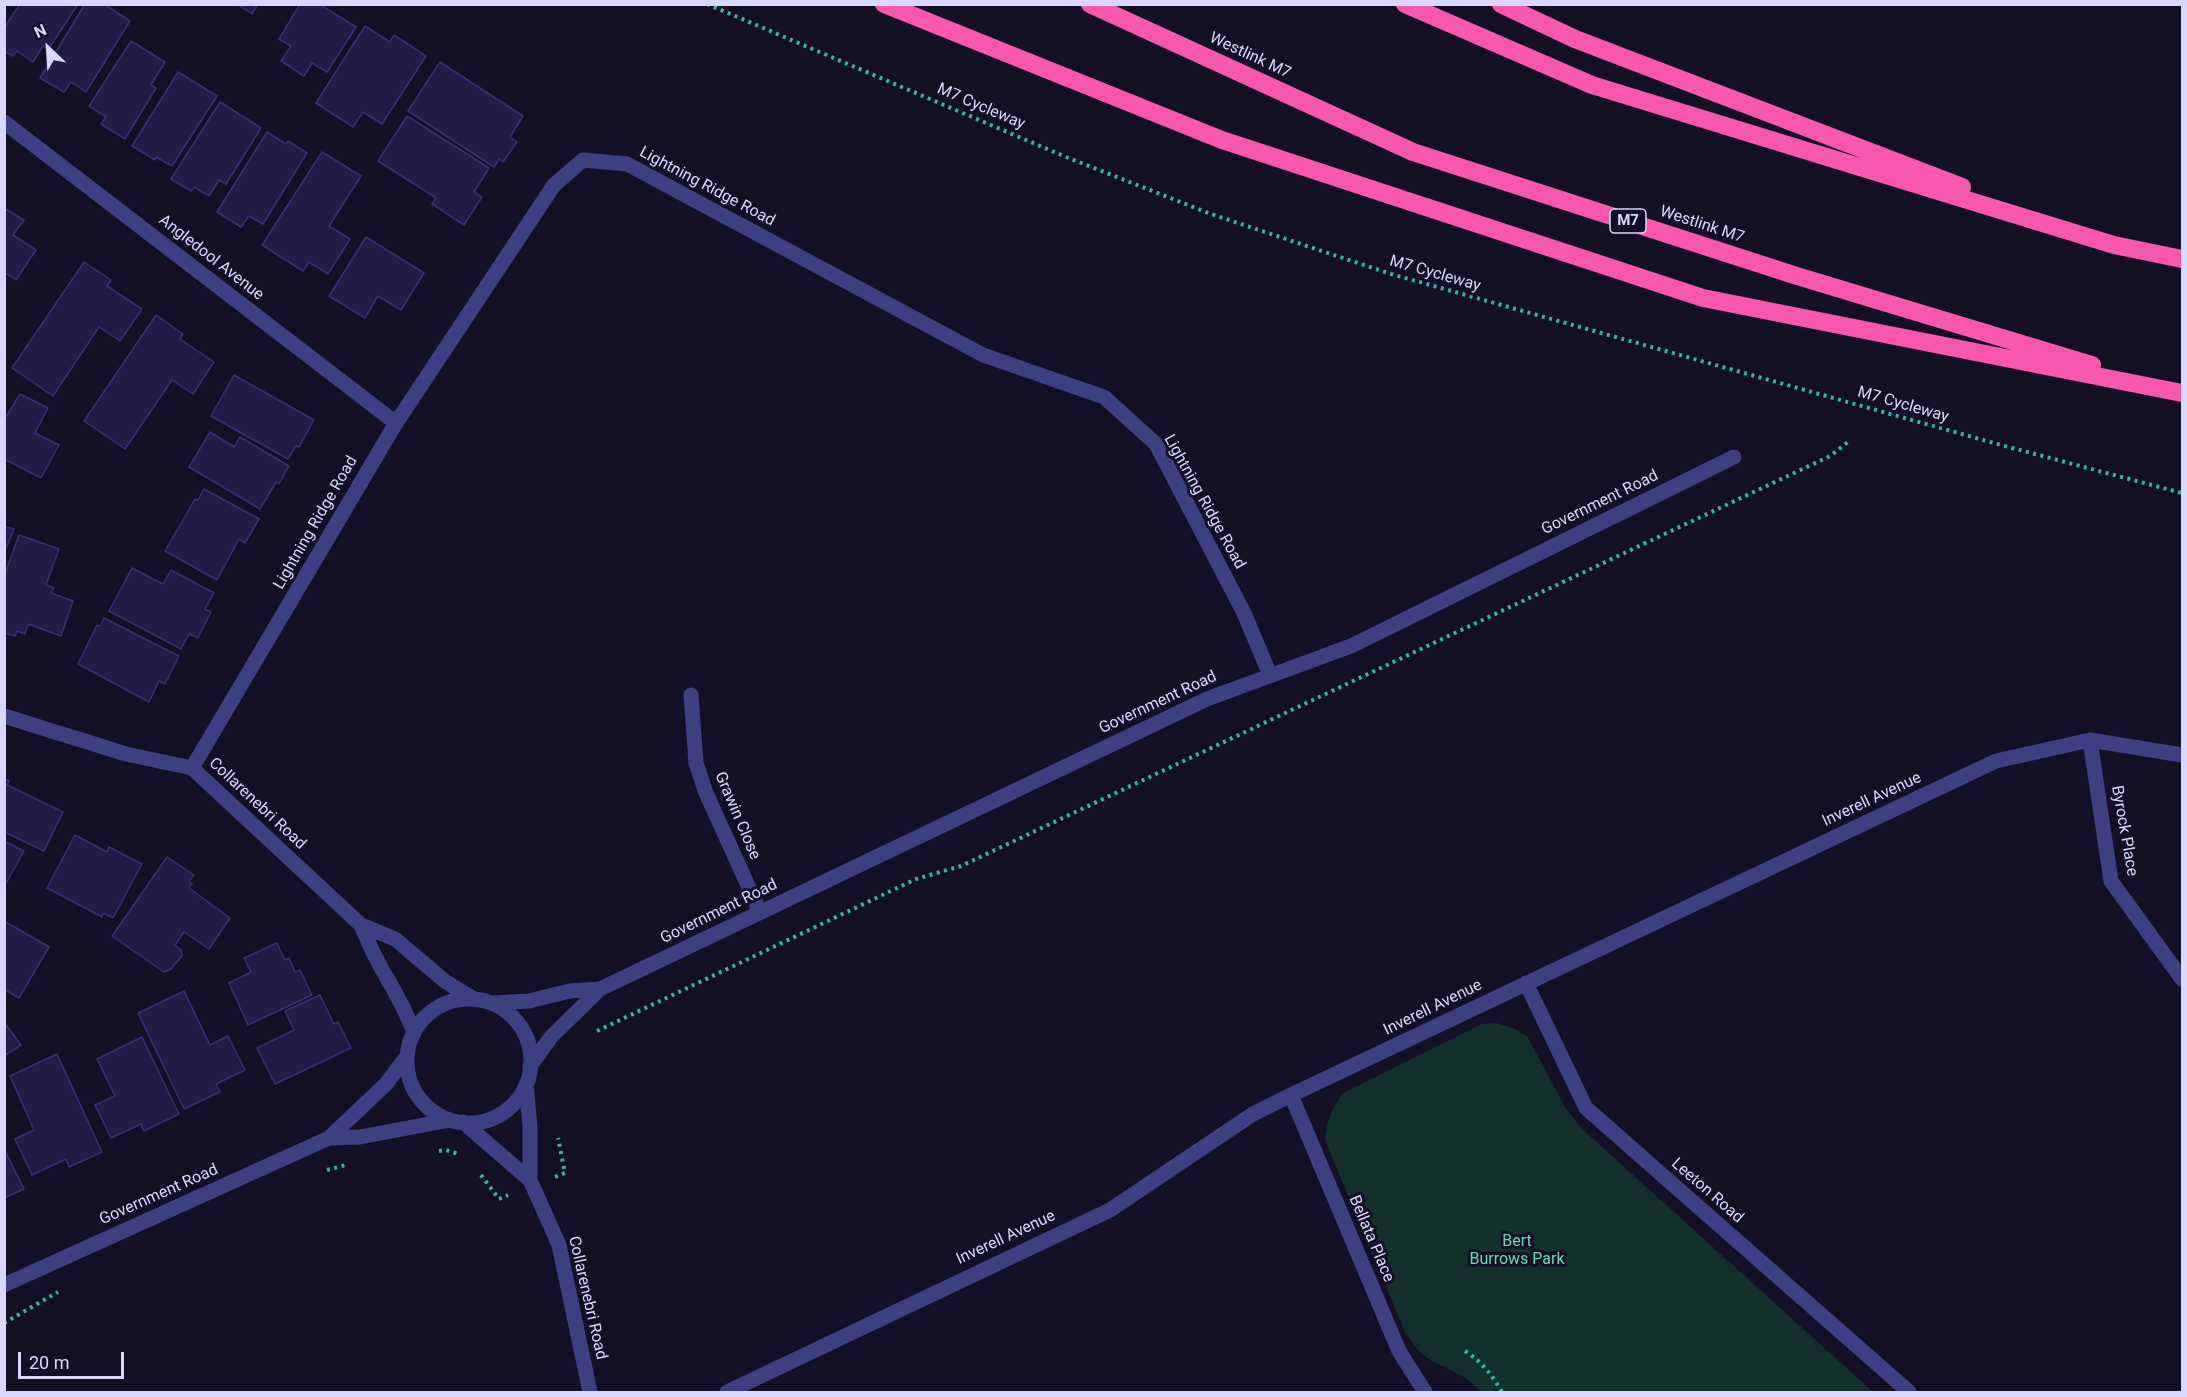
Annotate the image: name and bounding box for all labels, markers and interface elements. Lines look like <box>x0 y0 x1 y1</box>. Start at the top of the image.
north arrow <box>18 18 78 78</box>
text: N <box>31 20 49 42</box>
street label: Westlink M7 <box>1206 29 1294 83</box>
street label: M7 Cycleway <box>934 80 1028 134</box>
street label: Lightning Ridge Road <box>636 143 778 231</box>
street label: Westlink M7 <box>1657 202 1747 248</box>
road number: M7 <box>1610 209 1646 233</box>
street label: Angledool Avenue <box>155 211 267 305</box>
street label: M7 Cycleway <box>1387 252 1483 296</box>
street label: M7 Cycleway <box>1855 383 1951 427</box>
street label: Lightning Ridge Road <box>1159 431 1249 573</box>
street label: Lightning Ridge Road <box>270 453 362 593</box>
street label: Government Road <box>1538 466 1662 540</box>
street label: Government Road <box>1096 667 1220 739</box>
street label: Collarenebri Road <box>204 754 310 854</box>
street label: Grawin Close <box>710 769 764 863</box>
street label: Inverell Avenue <box>1819 769 1925 831</box>
street label: Byrock Place <box>2107 784 2141 878</box>
street label: Government Road <box>657 875 781 949</box>
street label: Inverell Avenue <box>1381 976 1485 1040</box>
street label: Leeton Road <box>1667 1154 1747 1228</box>
street label: Government Road <box>97 1160 221 1230</box>
street label: Bellata Place <box>1344 1193 1398 1285</box>
street label: Inverell Avenue <box>953 1207 1059 1269</box>
park label: Bert Burrows Park <box>1469 1232 1565 1270</box>
street label: Collarenebri Road <box>563 1234 611 1362</box>
scale bar <box>21 1340 128 1378</box>
text: 20 m <box>29 1352 69 1373</box>

